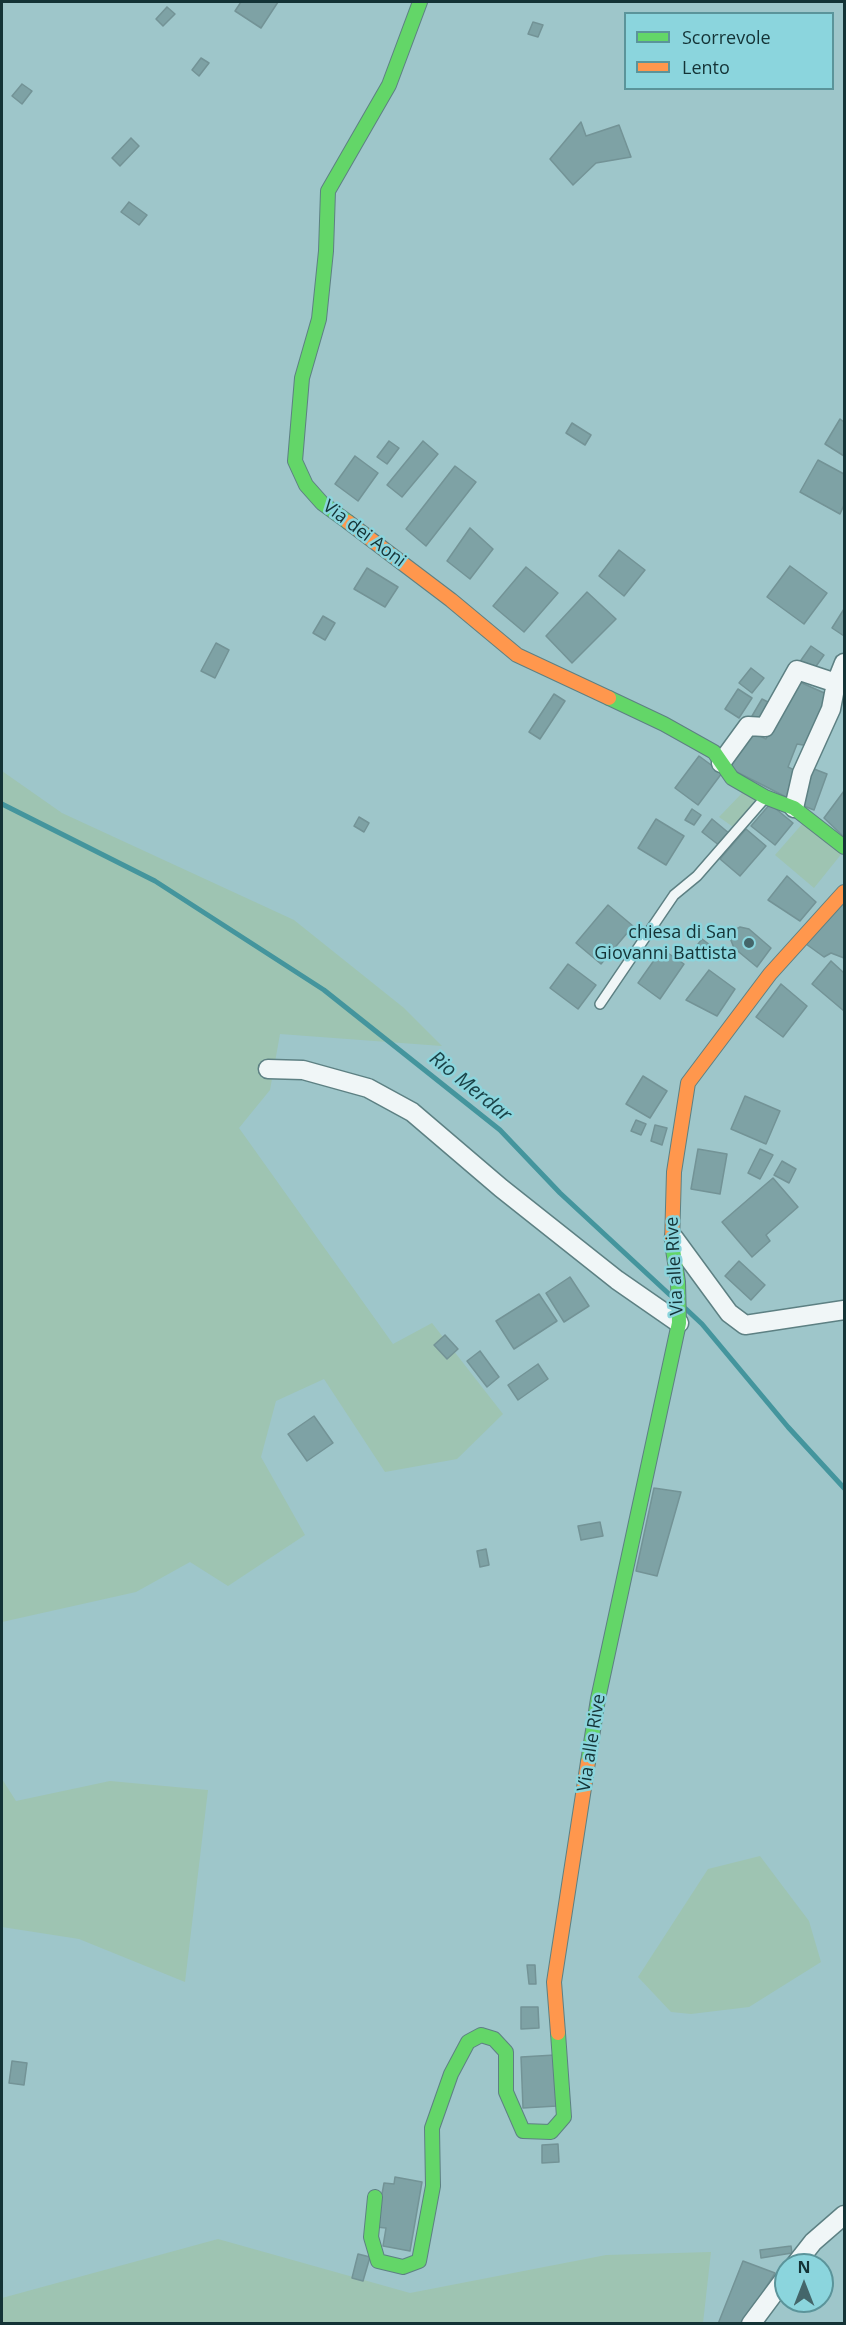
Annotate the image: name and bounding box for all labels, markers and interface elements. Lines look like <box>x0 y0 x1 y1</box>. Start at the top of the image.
legend <box>624 12 834 90</box>
text: Scorrevole <box>682 25 771 49</box>
text: Lento <box>682 55 730 79</box>
street label: Via dei Aoni <box>318 496 410 572</box>
place label: chiesa di San Giovanni Battista <box>594 922 737 964</box>
marker: chiesa di San Giovanni Battista <box>742 936 756 950</box>
water label: Rio Merdar <box>424 1047 516 1127</box>
street label: Via alle Rive <box>662 1216 688 1316</box>
street label: Via alle Rive <box>574 1693 610 1793</box>
north arrow <box>774 2253 834 2313</box>
text: N <box>797 2256 811 2278</box>

